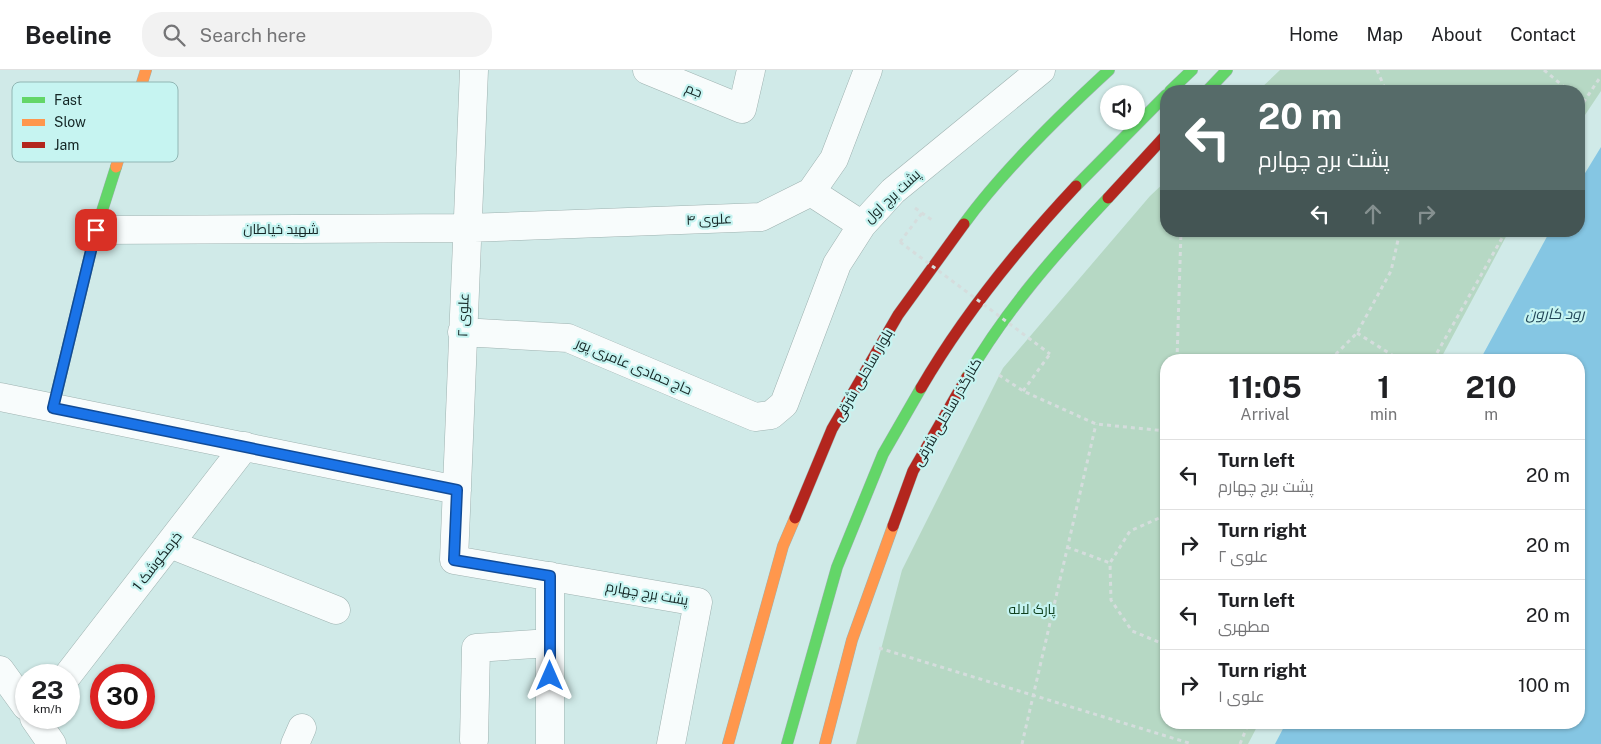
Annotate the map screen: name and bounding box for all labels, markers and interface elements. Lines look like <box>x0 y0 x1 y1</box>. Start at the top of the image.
search box <box>142 12 492 57</box>
text: Beeline <box>25 21 112 49</box>
icon: search <box>160 21 188 49</box>
text: Search here <box>200 24 306 46</box>
text: Home <box>1289 24 1339 45</box>
text: Map <box>1367 24 1403 45</box>
text: About <box>1431 24 1482 45</box>
text: Contact <box>1510 24 1576 45</box>
street label: جم <box>682 79 705 102</box>
legend <box>12 82 178 162</box>
map controls <box>1100 85 1145 130</box>
button: sound <box>1100 85 1145 130</box>
text: Fast <box>54 92 82 108</box>
text: 20 m <box>1258 96 1342 137</box>
icon: left <box>1175 105 1240 170</box>
text: Slow <box>54 114 86 130</box>
text: Jam <box>54 137 79 153</box>
text: پشت برج چهارم <box>1258 146 1389 172</box>
street label: پشت برج اول <box>861 166 925 227</box>
icon: left <box>1306 200 1334 228</box>
icon: ahead <box>1359 200 1387 228</box>
icon: right <box>1412 200 1440 228</box>
pin <box>75 209 117 251</box>
street label: علوی ۴ <box>686 210 732 228</box>
icon: arrive <box>82 216 110 244</box>
street label: شهید خیاطان <box>243 221 319 237</box>
street label: علوی ۲ <box>454 293 472 337</box>
water label: رود کارون <box>1526 305 1586 323</box>
street label: بلوار ساحلی شرقی <box>830 326 896 424</box>
street label: حاج حمادی عامری پور <box>572 334 694 400</box>
street label: کنارگذر ساحلی شرقی <box>910 355 984 469</box>
text: 11:05 <box>1228 369 1302 405</box>
text: 1 <box>1377 369 1390 405</box>
text: 210 <box>1465 369 1517 405</box>
text: Arrival <box>1240 405 1290 424</box>
text: min <box>1370 405 1397 424</box>
text: m <box>1484 405 1498 424</box>
text: Turn left <box>1218 449 1295 471</box>
icon: left <box>1175 461 1203 489</box>
text: 20 m <box>1526 464 1570 486</box>
text: پشت برج چهارم <box>1218 477 1314 496</box>
text: Turn right <box>1218 519 1307 541</box>
street label: خرمکوشک 1 <box>129 528 185 594</box>
icon: right <box>1175 531 1203 559</box>
text: 20 m <box>1526 534 1570 556</box>
text: علوی ۲ <box>1218 547 1268 566</box>
street label: پشت برج چهارم <box>604 578 690 610</box>
text: Turn left <box>1218 589 1295 611</box>
park label: پارک لاله <box>1009 601 1056 619</box>
icon: left <box>1175 601 1203 629</box>
text: 20 m <box>1526 604 1570 626</box>
text: مطهری <box>1218 617 1270 636</box>
position arrow <box>523 649 575 701</box>
text: Turn right <box>1218 659 1307 681</box>
speed limit sign: 30 <box>90 664 155 729</box>
icon: right <box>1175 671 1203 699</box>
text: 100 m <box>1518 674 1570 696</box>
text: 23 <box>31 675 64 705</box>
text: علوی ۱ <box>1218 687 1265 706</box>
text: km/h <box>33 702 62 716</box>

